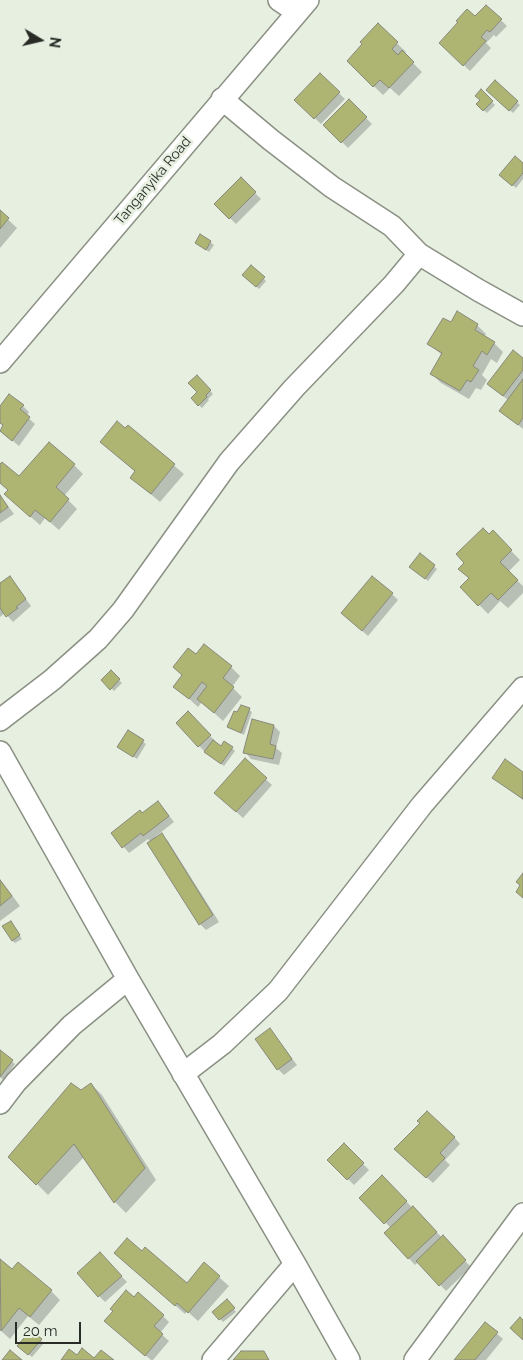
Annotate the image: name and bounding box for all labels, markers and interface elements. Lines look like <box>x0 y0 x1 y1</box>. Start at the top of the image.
north arrow <box>15 15 65 65</box>
text: N <box>46 36 64 49</box>
street label: Tanganyika Road <box>111 133 195 229</box>
scale bar <box>18 1312 84 1344</box>
text: 20 m <box>23 1322 58 1340</box>

